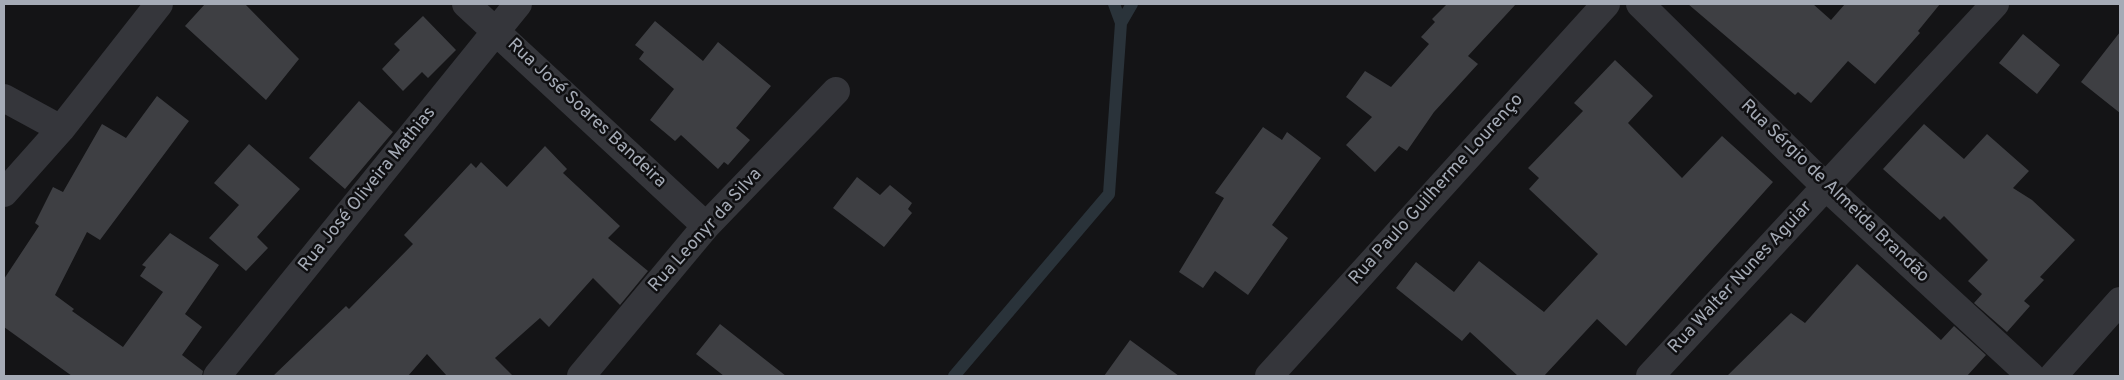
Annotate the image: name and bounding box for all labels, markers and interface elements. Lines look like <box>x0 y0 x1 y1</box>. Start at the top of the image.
street label: Rua José Soares Bandeira <box>502 35 670 193</box>
street label: Rua Paulo Guilherme Lourenço <box>1345 90 1529 290</box>
street label: Rua Sérgio de Almeida Brandão <box>1735 96 1933 288</box>
street label: Rua José Oliveira Mathias <box>295 103 441 277</box>
street label: Rua Leonyr da Silva <box>645 165 767 297</box>
street label: Rua Walter Nunes Aguiar <box>1664 197 1818 359</box>

